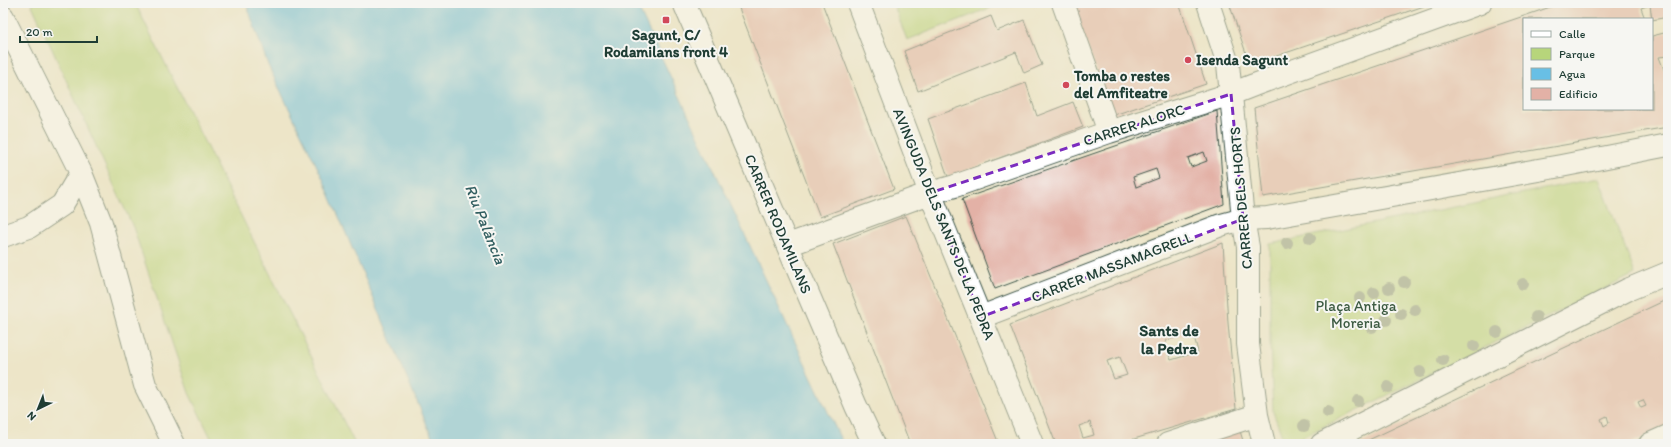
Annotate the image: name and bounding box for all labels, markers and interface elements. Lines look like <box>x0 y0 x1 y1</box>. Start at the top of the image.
marker: Sagunt, C/ Rodamilans front 4 <box>661 15 671 25</box>
scale bar <box>20 18 97 44</box>
legend <box>1523 18 1653 110</box>
text: 20 m <box>26 25 53 39</box>
place label: Sagunt, C/ Rodamilans front 4 <box>604 26 728 61</box>
text: Calle <box>1559 27 1586 41</box>
text: Parque <box>1559 47 1595 61</box>
place label: Isenda Sagunt <box>1196 51 1289 70</box>
marker: Isenda Sagunt <box>1183 55 1193 65</box>
place label: Tomba o restes del Amfiteatre <box>1073 67 1170 102</box>
text: Agua <box>1559 67 1585 81</box>
marker: Tomba o restes del Amfiteatre <box>1061 80 1071 90</box>
text: Edificio <box>1559 87 1598 101</box>
street label: CARRER ALORC <box>1081 100 1187 150</box>
street label: AVINGUDA DELS SANTS DE LA PEDRA <box>889 106 999 343</box>
street label: CARRER DELS HORTS <box>1226 126 1256 270</box>
street label: CARRER RODAMILANS <box>740 152 816 296</box>
water label: Riu Palància <box>461 181 511 268</box>
street label: CARRER MASSAMAGRELL <box>1029 228 1196 306</box>
park label: Plaça Antiga Moreria <box>1316 297 1397 332</box>
district label: Sants de la Pedra <box>1139 321 1199 358</box>
north arrow <box>18 389 58 429</box>
text: N <box>24 409 39 423</box>

